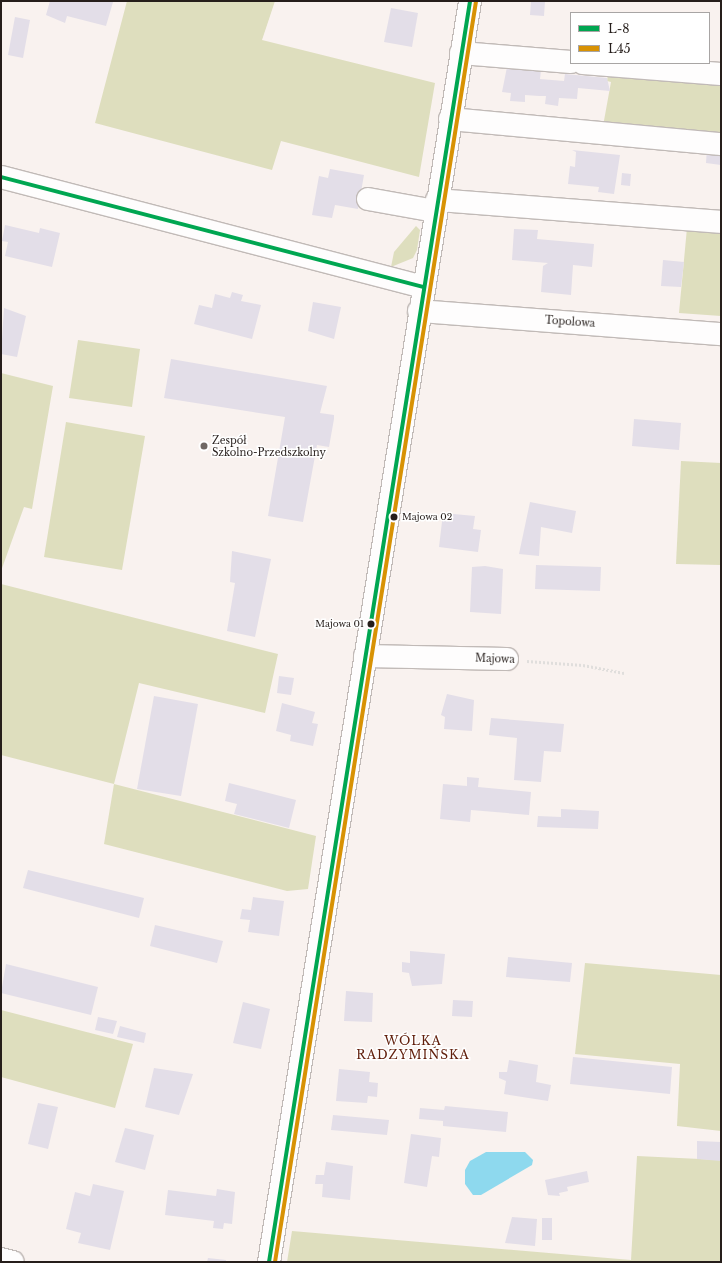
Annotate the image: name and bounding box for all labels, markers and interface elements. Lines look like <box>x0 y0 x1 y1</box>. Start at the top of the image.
legend <box>570 12 710 64</box>
text: L-8 <box>608 21 630 36</box>
text: L45 <box>608 41 631 56</box>
street label: Topolowa <box>544 314 596 330</box>
place label: Zespół Szkolno-Przedszkolny <box>212 434 326 458</box>
marker: Zespół Szkolno-Przedszkolny <box>199 441 209 451</box>
marker: Majowa 02 <box>389 512 399 522</box>
place label: Majowa 02 <box>402 512 452 522</box>
place label: Majowa 01 <box>315 619 364 629</box>
marker: Majowa 01 <box>366 619 376 629</box>
street label: Majowa <box>475 652 515 666</box>
district label: WÓLKA RADZYMIŃSKA <box>356 1034 470 1062</box>

